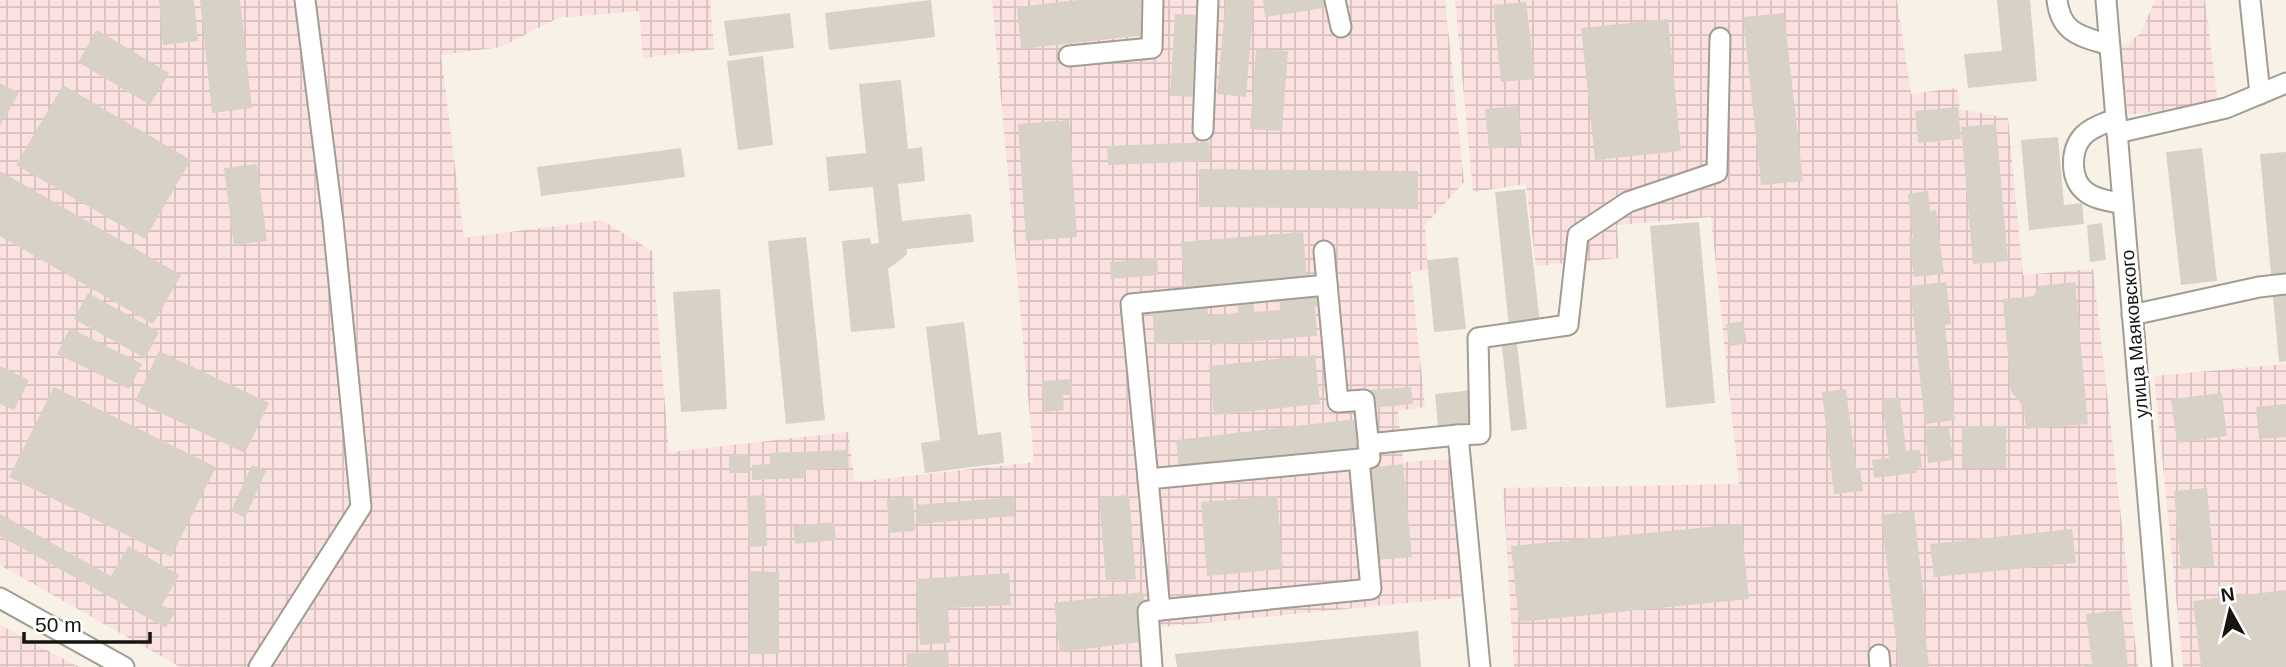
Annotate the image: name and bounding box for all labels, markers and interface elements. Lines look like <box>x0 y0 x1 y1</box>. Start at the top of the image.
street label: улица Маяковского <box>2117 249 2152 419</box>
north arrow <box>2195 576 2265 646</box>
text: N <box>2219 583 2236 606</box>
scale bar <box>24 600 150 644</box>
text: 50 m <box>35 613 82 636</box>

